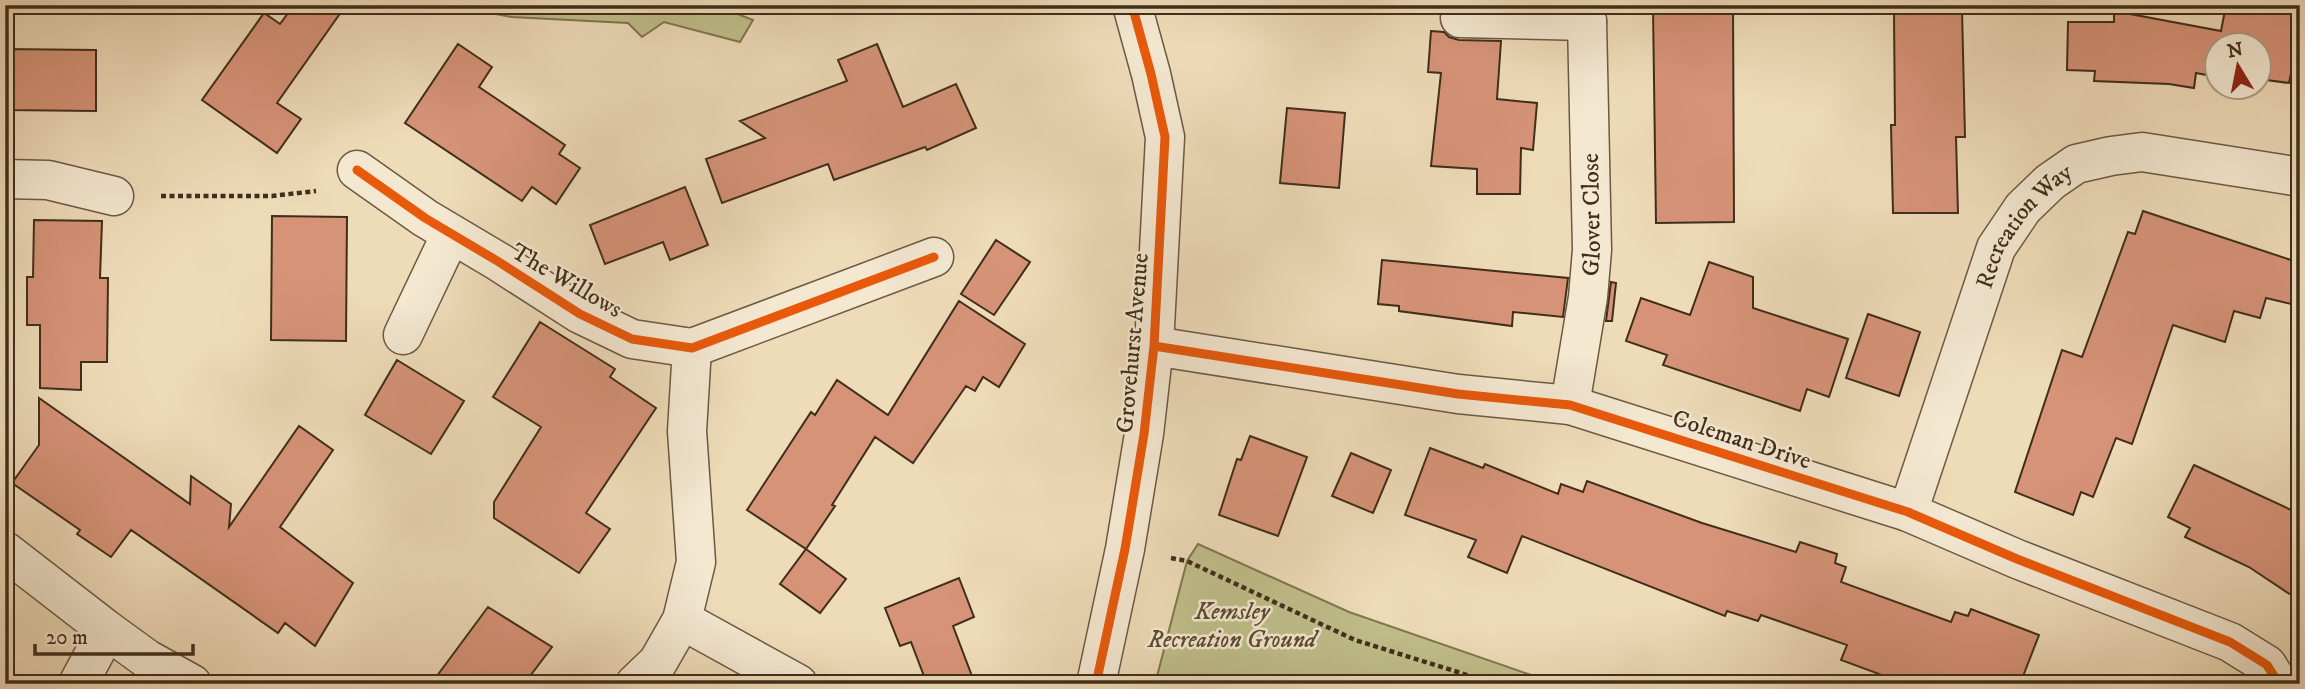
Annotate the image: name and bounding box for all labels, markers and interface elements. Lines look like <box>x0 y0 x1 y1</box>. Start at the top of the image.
north arrow <box>2204 32 2274 102</box>
text: N <box>2226 38 2245 63</box>
street label: Glover Close <box>1576 153 1608 277</box>
street label: Recreation Way <box>1970 157 2079 292</box>
street label: The Willows <box>506 237 627 325</box>
street label: Grovehurst Avenue <box>1110 252 1156 434</box>
street label: Coleman Drive <box>1669 403 1815 476</box>
park label: Kemsley Recreation Ground <box>1147 597 1320 655</box>
scale bar <box>35 612 192 656</box>
text: 20 m <box>46 625 88 651</box>

